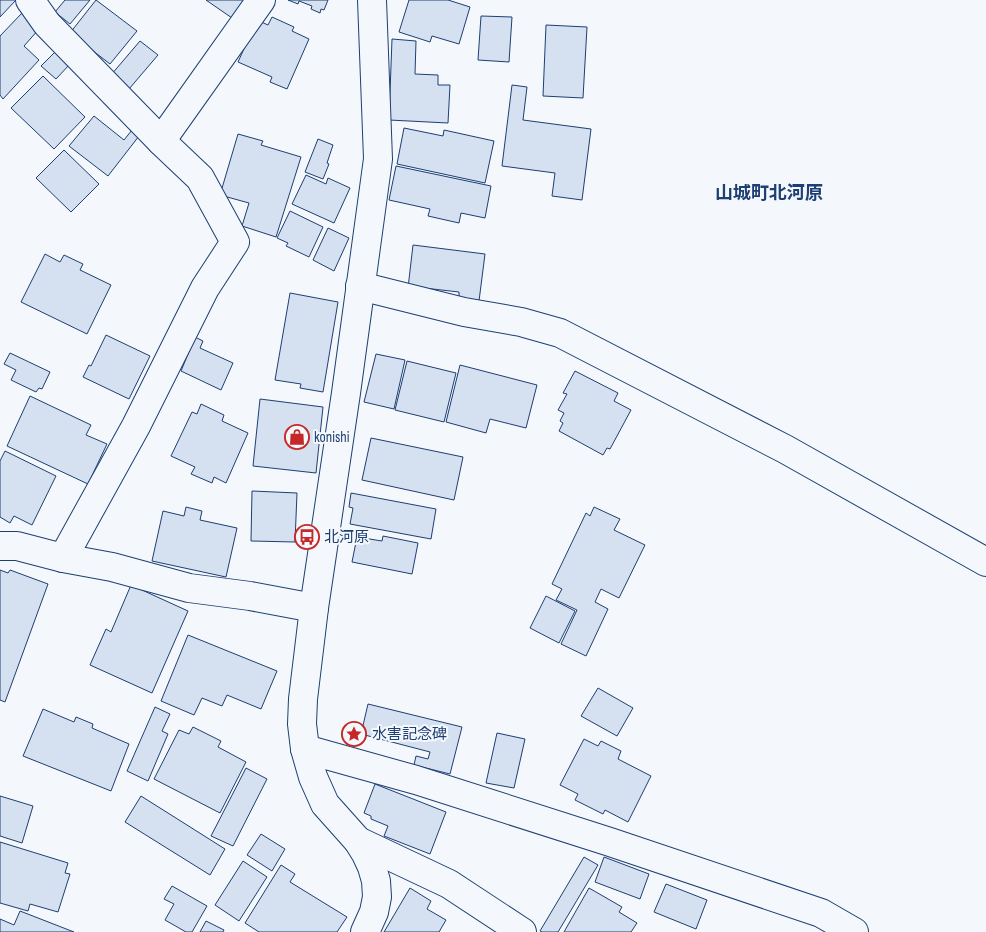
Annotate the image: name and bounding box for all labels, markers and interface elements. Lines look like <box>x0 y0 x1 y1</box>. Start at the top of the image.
district label: 山城町北河原 <box>715 183 823 204</box>
shop icon: konishi <box>284 424 310 450</box>
place label: konishi <box>314 428 350 447</box>
bus stop icon: 北河原 <box>294 524 320 550</box>
place label: 北河原 <box>324 528 369 547</box>
place icon: 水害記念碑 <box>341 721 367 747</box>
place label: 水害記念碑 <box>372 725 447 744</box>

